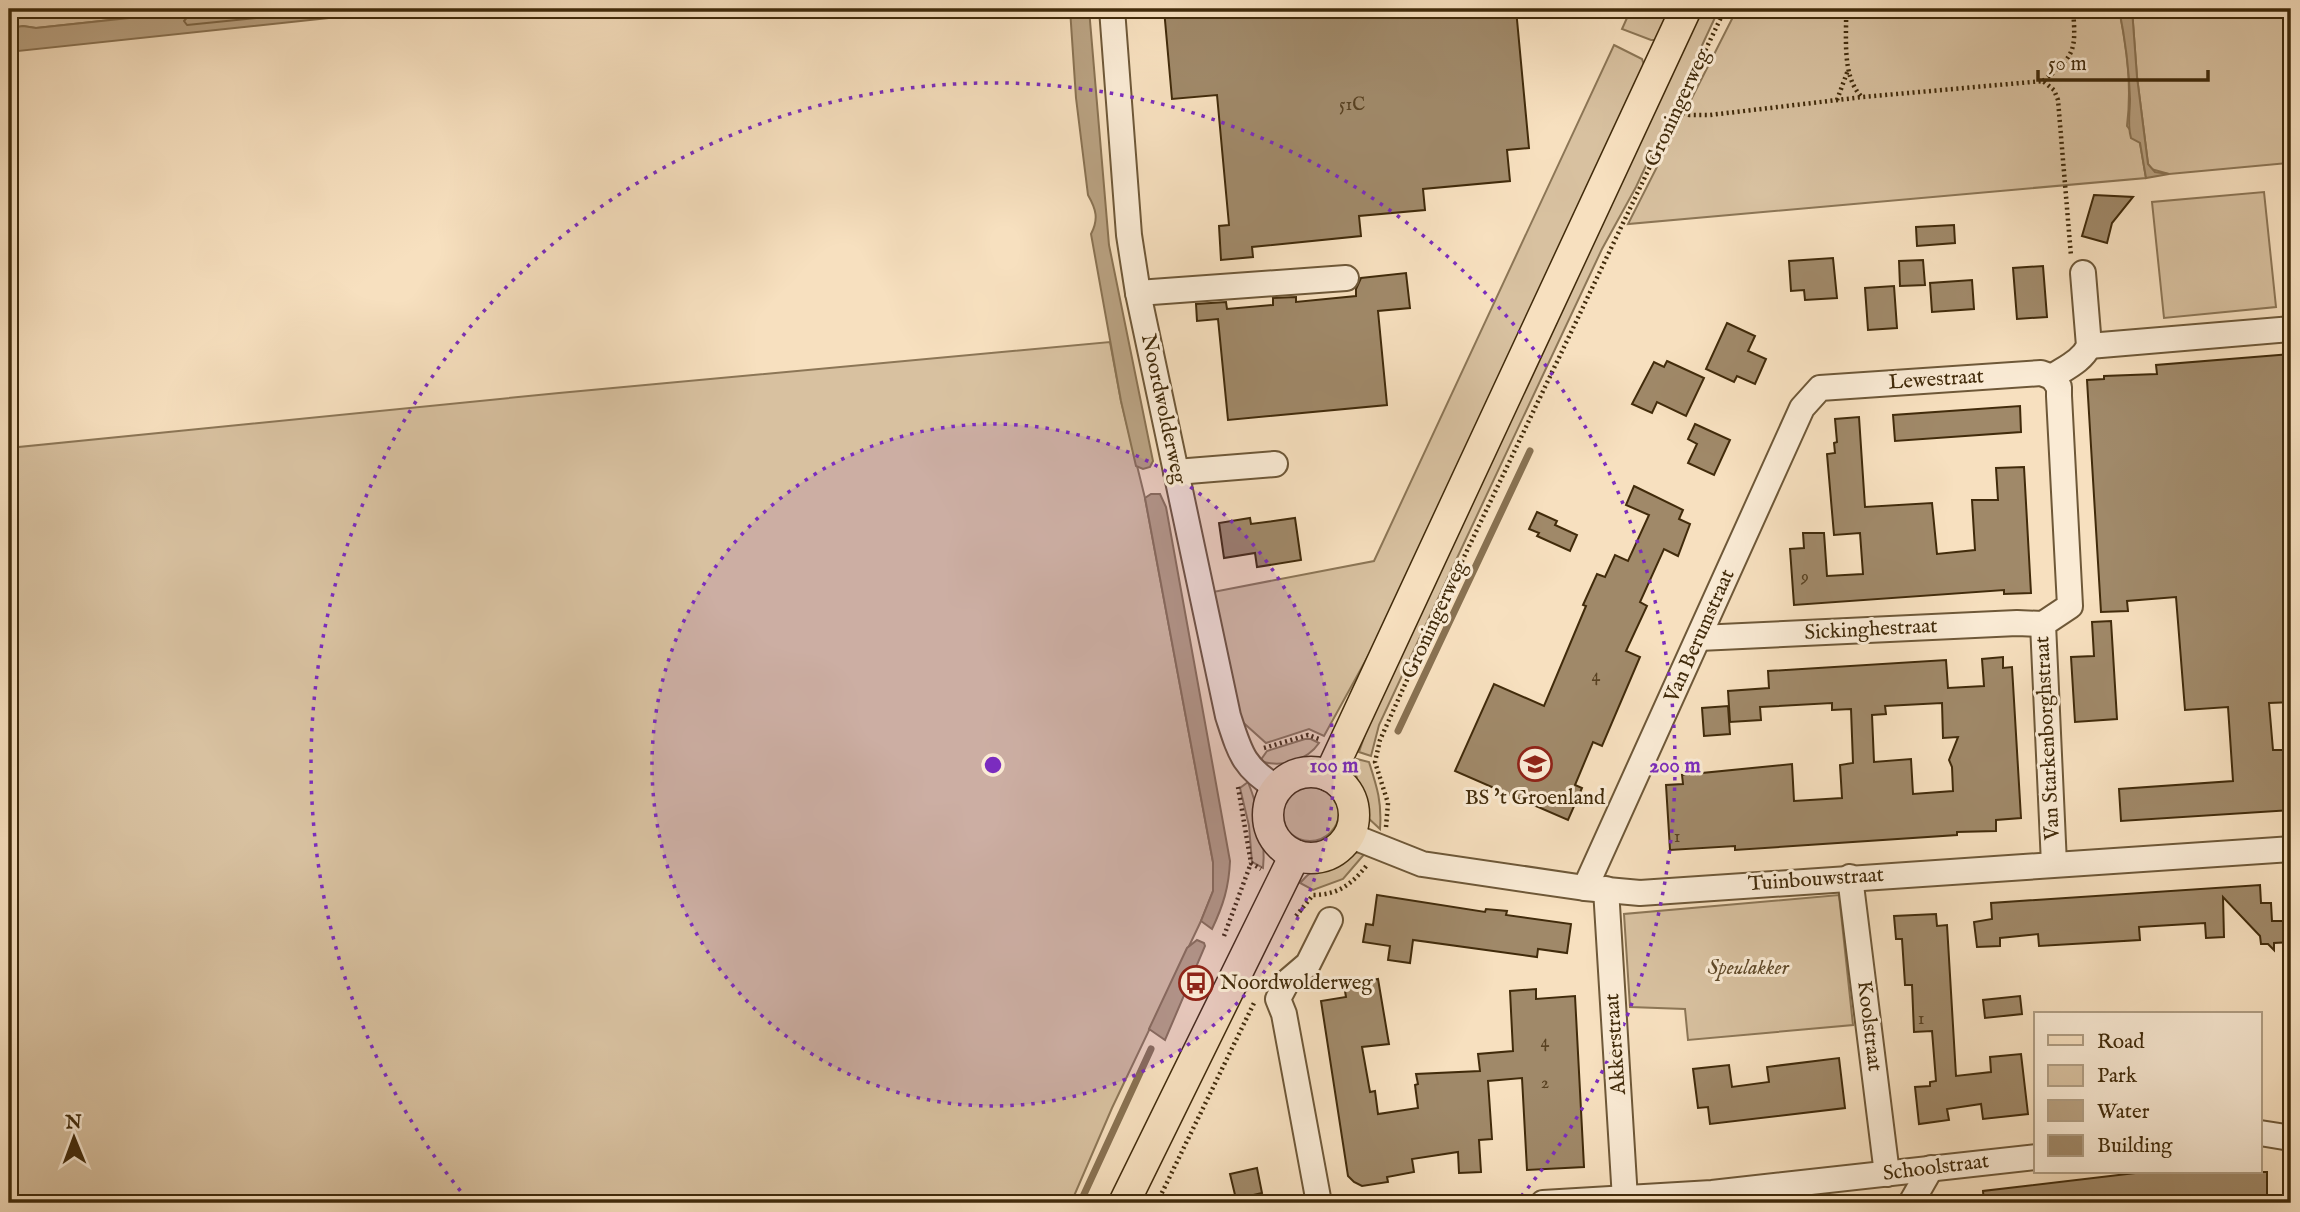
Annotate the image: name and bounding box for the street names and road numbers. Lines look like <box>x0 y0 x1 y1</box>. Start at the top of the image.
street label: Groningerweg <box>1639 44 1717 171</box>
street label: Noordwolderweg <box>1134 332 1192 487</box>
street label: Lewestraat <box>1887 363 1985 397</box>
street label: Groningerweg <box>1396 556 1474 683</box>
street label: Van Berumstraat <box>1658 565 1741 708</box>
street label: Sickinghestraat <box>1804 613 1938 647</box>
street label: Van Starkenborghstraat <box>2029 635 2067 842</box>
street label: Tuinbouwstraat <box>1747 862 1885 898</box>
street label: Koolstraat <box>1850 979 1888 1073</box>
street label: Akkerstraat <box>1599 992 1633 1097</box>
street label: Schoolstraat <box>1881 1148 1991 1188</box>

